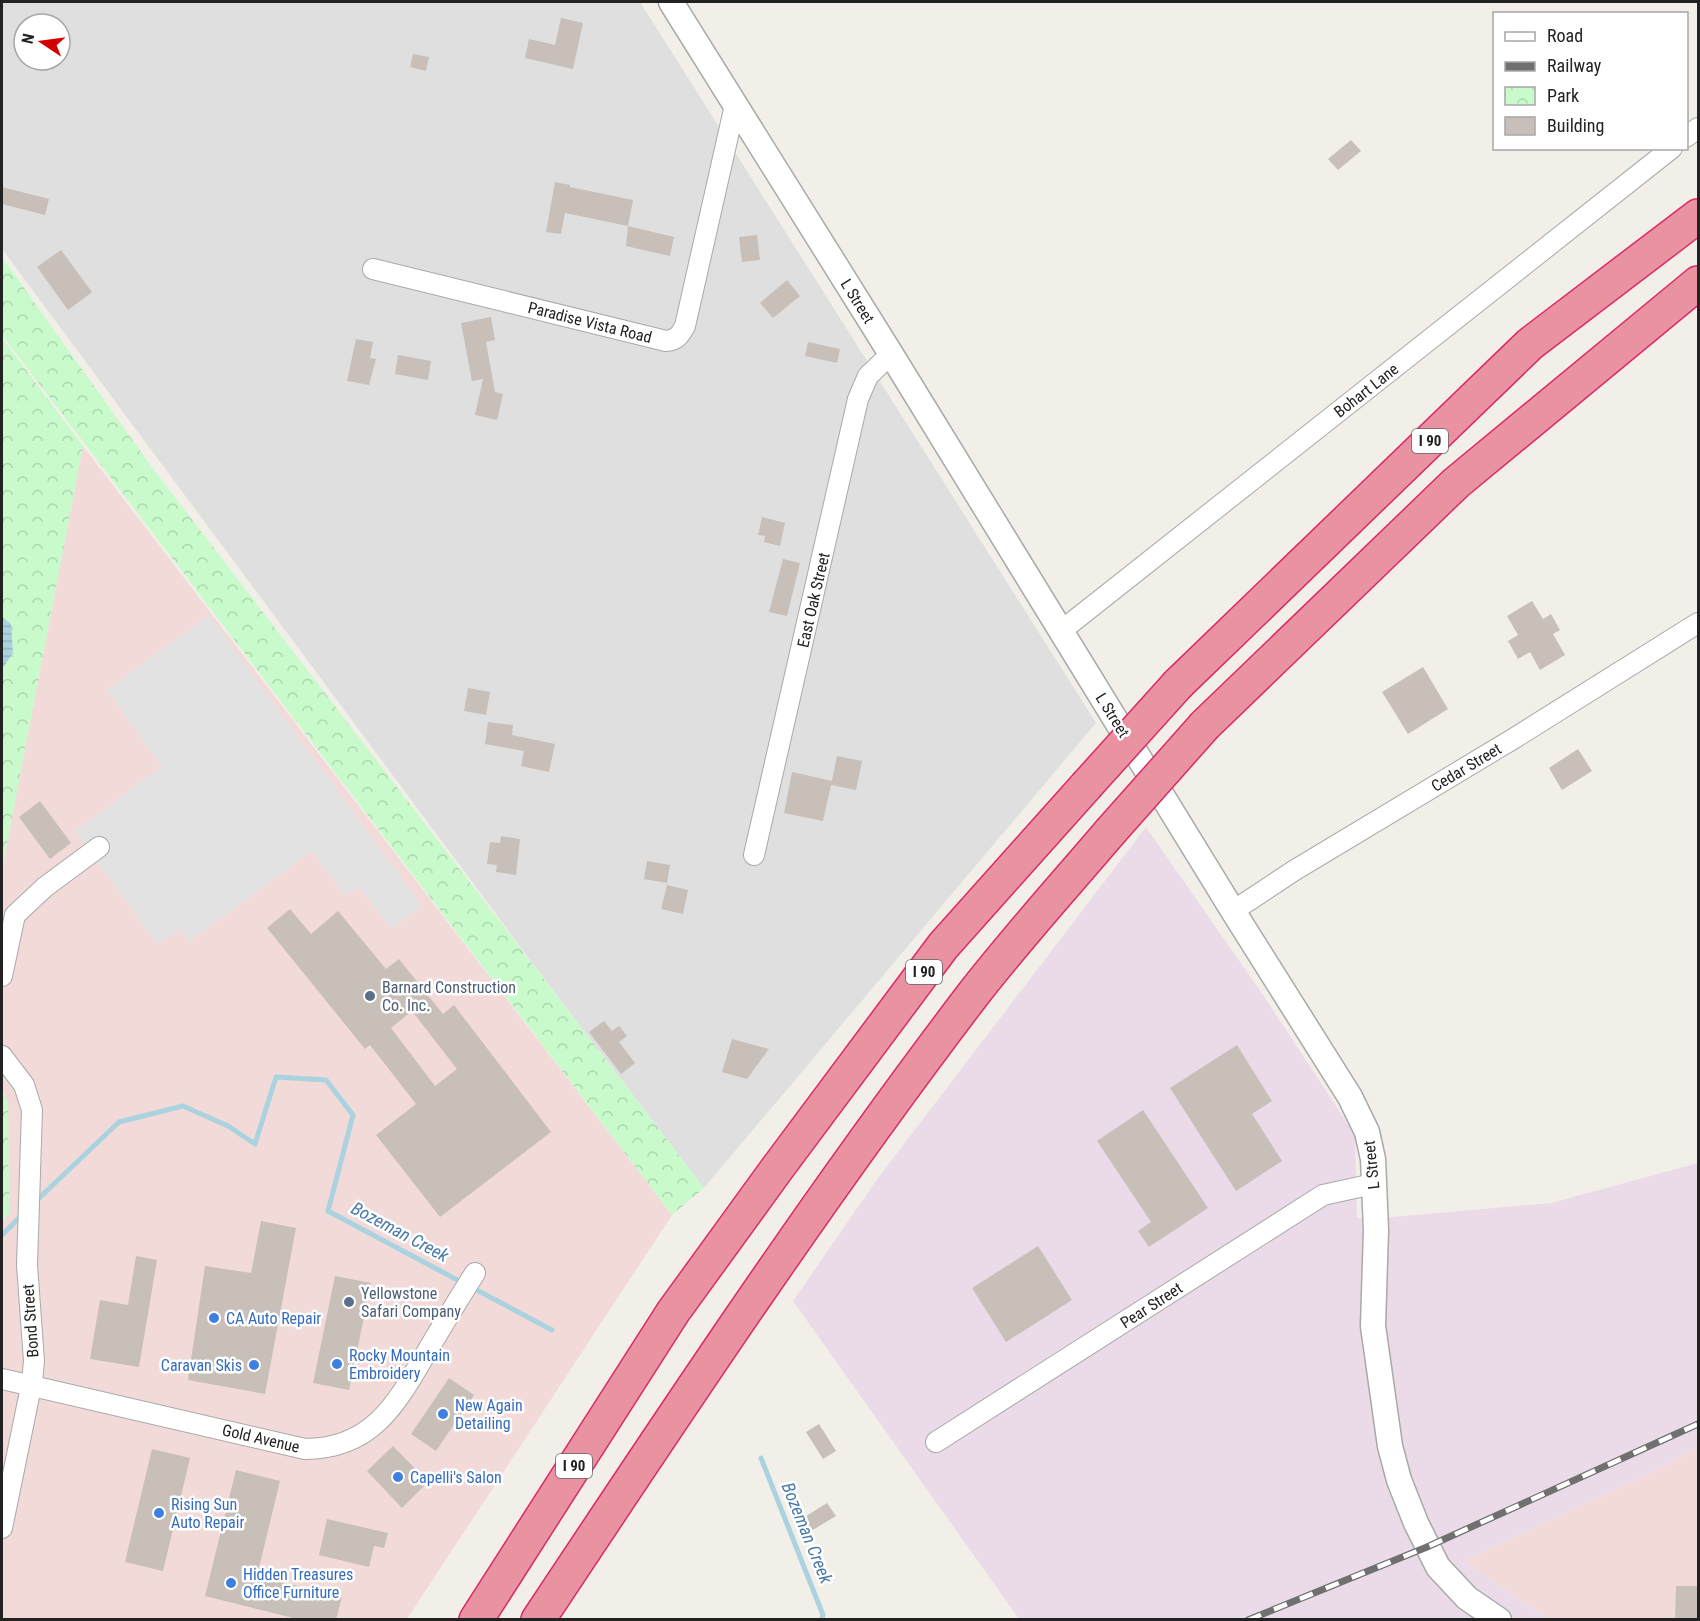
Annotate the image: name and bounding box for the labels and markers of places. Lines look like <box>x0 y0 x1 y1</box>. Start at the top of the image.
place label: Barnard Construction Co. Inc. <box>382 978 516 1015</box>
marker: Barnard Construction Co. Inc. <box>363 989 377 1003</box>
place label: Yellowstone Safari Company <box>361 1284 461 1321</box>
marker: Yellowstone Safari Company <box>342 1295 356 1309</box>
place label: CA Auto Repair <box>226 1309 321 1328</box>
marker: CA Auto Repair <box>207 1311 221 1325</box>
place label: Rocky Mountain Embroidery <box>349 1346 450 1383</box>
place label: Caravan Skis <box>161 1356 242 1375</box>
marker: Rocky Mountain Embroidery <box>330 1357 344 1371</box>
marker: Caravan Skis <box>247 1358 261 1372</box>
place label: New Again Detailing <box>455 1396 523 1433</box>
marker: New Again Detailing <box>436 1407 450 1421</box>
place label: Capelli's Salon <box>410 1468 502 1487</box>
marker: Capelli's Salon <box>391 1470 405 1484</box>
place label: Rising Sun Auto Repair <box>171 1495 244 1532</box>
marker: Rising Sun Auto Repair <box>152 1506 166 1520</box>
place label: Hidden Treasures Office Furniture <box>243 1565 353 1602</box>
marker: Hidden Treasures Office Furniture <box>224 1576 238 1590</box>

